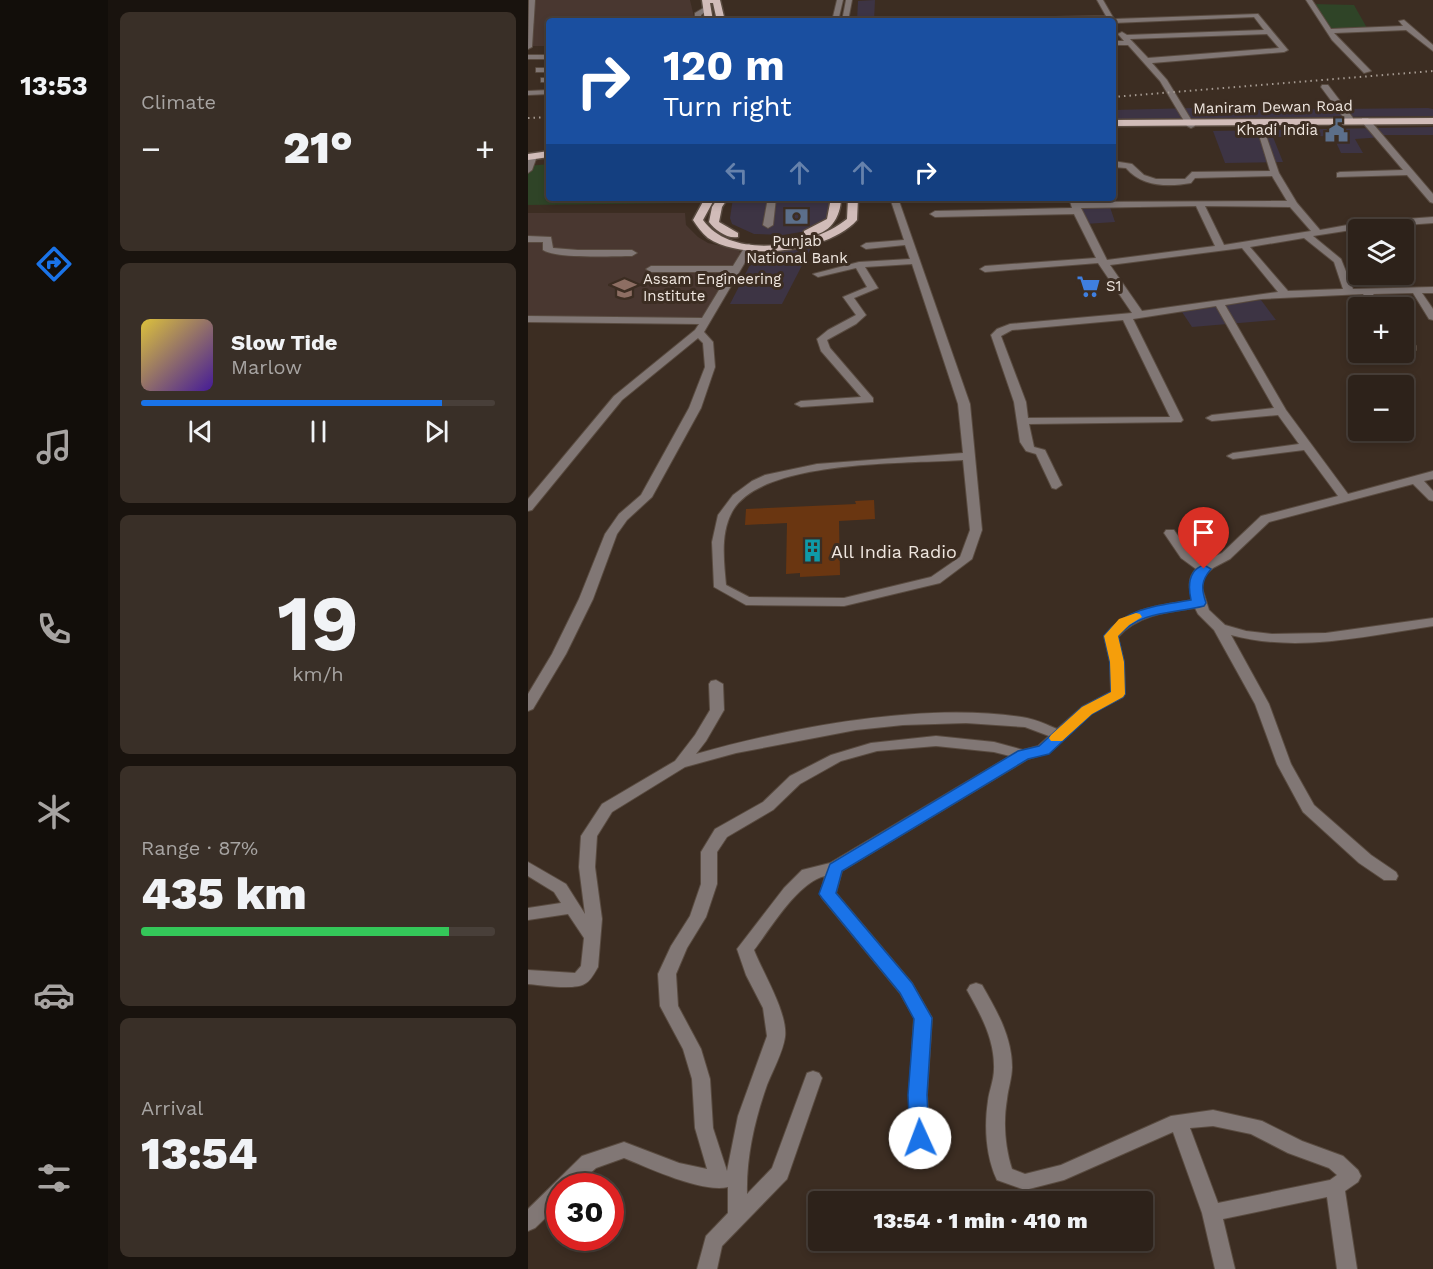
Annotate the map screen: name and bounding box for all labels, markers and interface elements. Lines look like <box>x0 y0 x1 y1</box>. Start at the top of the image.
text: 120 m <box>663 41 785 90</box>
icon: right <box>564 42 642 120</box>
text: 13:53 <box>20 70 88 102</box>
text: Climate <box>141 90 216 114</box>
text: Turn right <box>663 91 792 123</box>
street label: Maniram Dewan Road <box>1193 97 1353 117</box>
public building icon: Khadi India <box>1323 117 1349 143</box>
text: 21° <box>283 121 353 174</box>
place label: Khadi India <box>1236 121 1318 139</box>
text: − <box>141 129 161 168</box>
text: + <box>475 129 495 168</box>
icon: left <box>720 156 753 189</box>
icon: ahead <box>783 156 816 189</box>
icon: ahead <box>846 156 879 189</box>
icon: right <box>909 156 942 189</box>
bank icon: Punjab National Bank <box>784 204 810 230</box>
map controls <box>1348 219 1414 441</box>
button: layers <box>1348 219 1414 285</box>
place label: Punjab National Bank <box>746 232 848 267</box>
icon: directions <box>33 243 75 285</box>
place label: Assam Engineering Institute <box>643 270 781 305</box>
supermarket icon: S1 <box>1075 273 1101 299</box>
school or university icon: Assam Engineering Institute <box>612 275 638 301</box>
place label: S1 <box>1106 277 1121 295</box>
button: + <box>1348 297 1414 363</box>
text: Slow Tide <box>231 330 338 355</box>
text: Marlow <box>231 355 302 379</box>
button: − <box>1348 375 1414 441</box>
icon: previous <box>184 415 217 448</box>
icon: pause <box>302 415 335 448</box>
icon: next <box>420 415 453 448</box>
icon: music <box>33 426 75 468</box>
pin <box>1178 507 1229 569</box>
icon: arrive <box>1187 516 1220 549</box>
building icon: All India Radio <box>800 538 826 564</box>
place label: All India Radio <box>831 541 957 562</box>
text: 19 <box>277 577 359 669</box>
icon: phone <box>33 608 75 650</box>
text: km/h <box>292 662 344 686</box>
icon: climate <box>33 791 75 833</box>
text: Range · 87% <box>141 836 258 860</box>
text: 435 km <box>141 867 307 920</box>
icon: car <box>33 974 75 1016</box>
text: Arrival <box>141 1096 203 1120</box>
position arrow <box>888 1106 952 1170</box>
text: 13:54 <box>141 1127 258 1180</box>
icon: filters <box>33 1157 75 1199</box>
speed limit sign: 30 <box>546 1173 624 1251</box>
text: 13:54 · 1 min · 410 m <box>873 1208 1088 1233</box>

